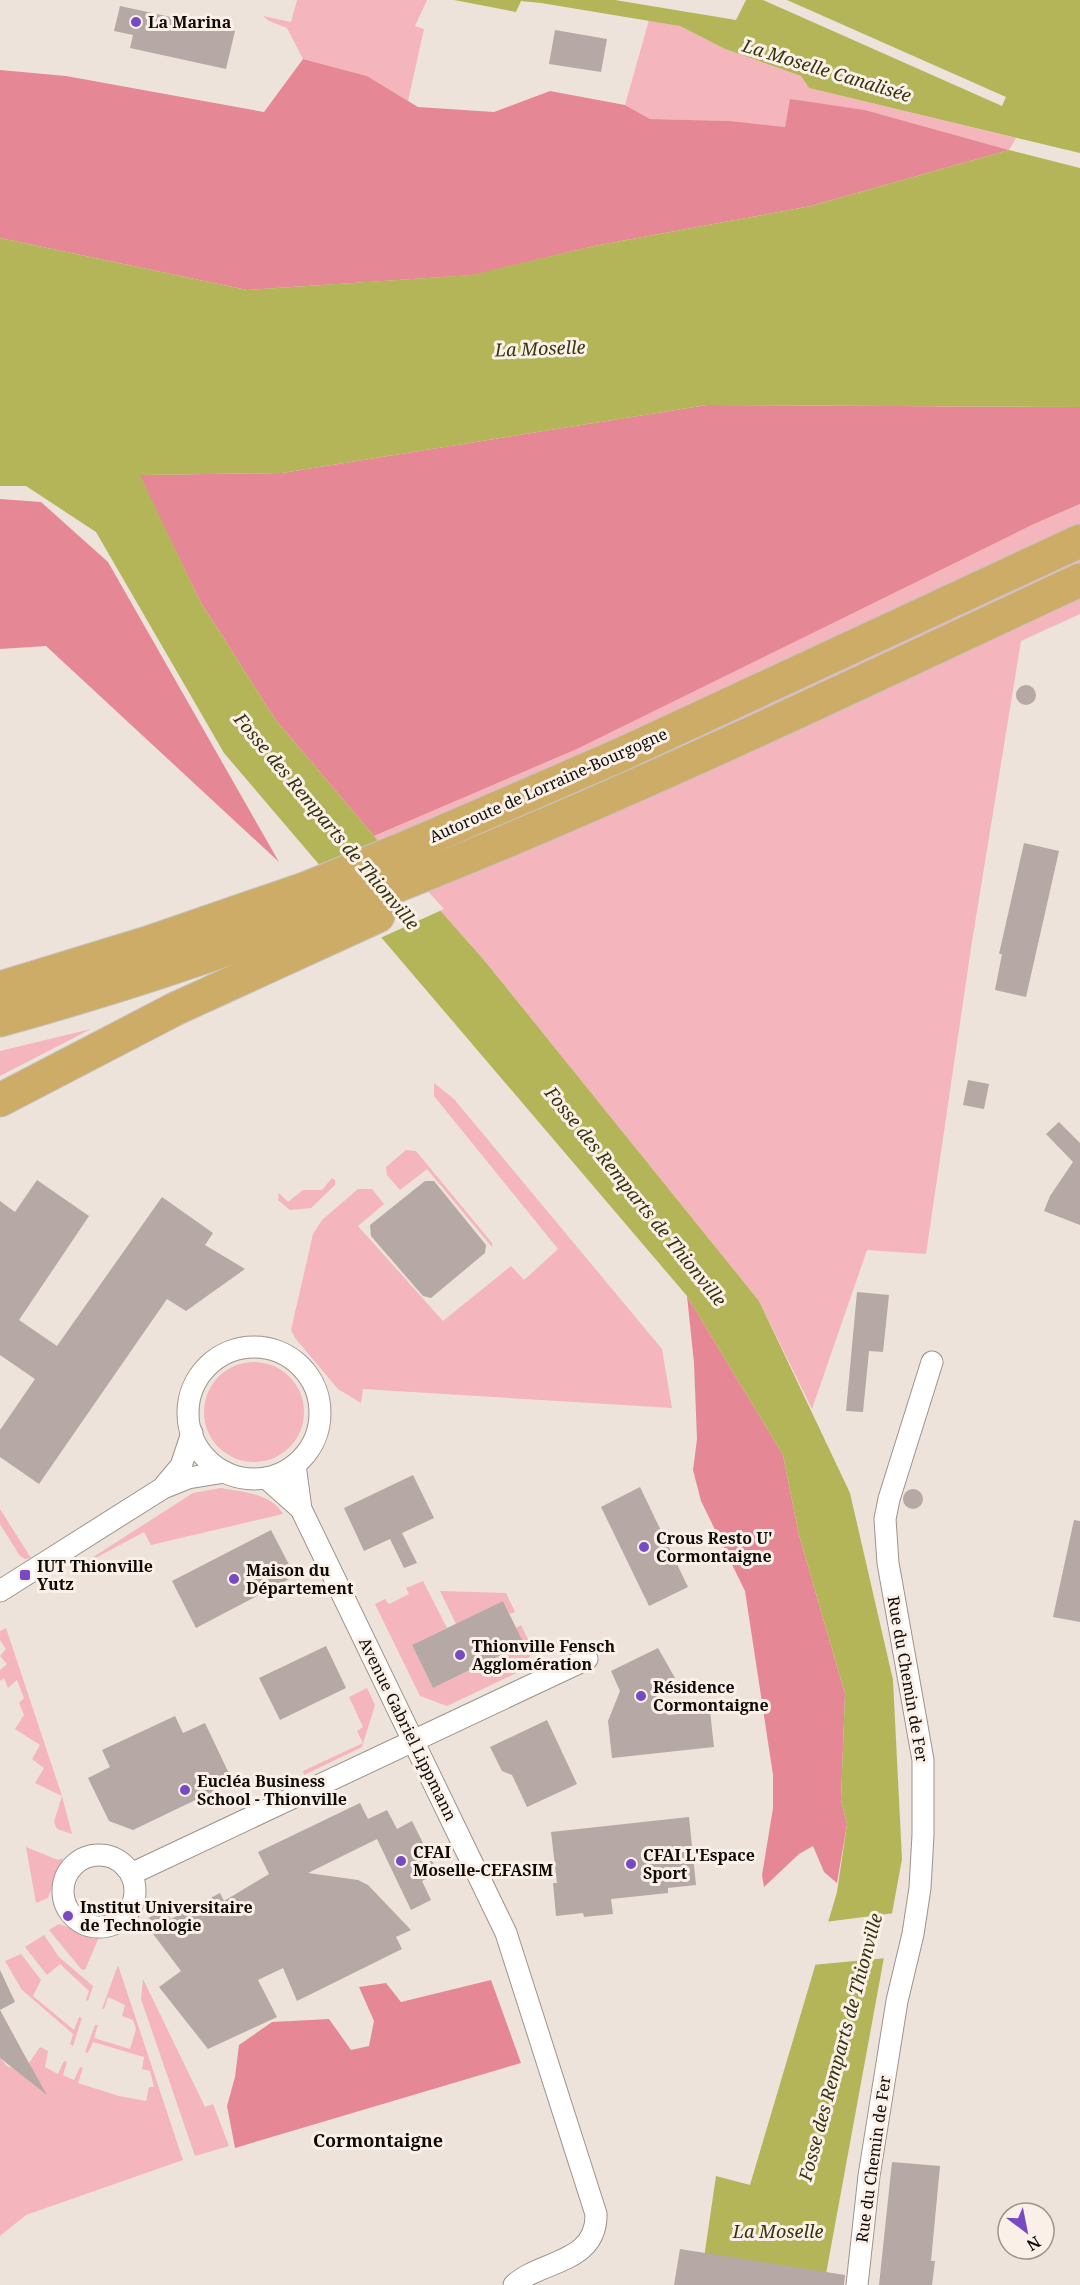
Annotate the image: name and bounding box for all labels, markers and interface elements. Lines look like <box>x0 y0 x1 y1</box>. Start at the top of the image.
place label: La Marina <box>148 11 232 33</box>
marker: La Marina <box>129 15 143 29</box>
water label: La Moselle Canalisée <box>739 33 914 107</box>
water label: La Moselle <box>493 334 586 362</box>
water label: Fosse des Remparts de Thionville <box>228 707 425 935</box>
street label: Autoroute de Lorraine-Bourgogne <box>425 722 671 848</box>
water label: Fosse des Remparts de Thionville <box>539 1080 732 1311</box>
place label: Crous Resto U' Cormontaigne <box>656 1527 773 1567</box>
marker: Crous Resto U' Cormontaigne <box>637 1540 651 1554</box>
place label: IUT Thionville Yutz <box>37 1555 153 1595</box>
place label: Maison du Département <box>246 1559 354 1599</box>
marker: IUT Thionville Yutz <box>18 1568 32 1582</box>
marker: Maison du Département <box>227 1572 241 1586</box>
street label: Rue du Chemin de Fer <box>883 1594 934 1764</box>
street label: Avenue Gabriel Lippmann <box>354 1634 462 1824</box>
place label: Thionville Fensch Agglomération <box>472 1635 615 1675</box>
marker: Thionville Fensch Agglomération <box>453 1648 467 1662</box>
place label: Résidence Cormontaigne <box>653 1676 769 1716</box>
marker: Résidence Cormontaigne <box>634 1689 648 1703</box>
place label: Eucléa Business School - Thionville <box>197 1770 347 1810</box>
marker: Eucléa Business School - Thionville <box>178 1783 192 1797</box>
place label: CFAI Moselle-CEFASIM <box>413 1841 553 1881</box>
place label: CFAI L'Espace Sport <box>643 1844 755 1884</box>
marker: CFAI Moselle-CEFASIM <box>394 1854 408 1868</box>
marker: CFAI L'Espace Sport <box>624 1857 638 1871</box>
place label: Institut Universitaire de Technologie <box>80 1896 253 1936</box>
marker: Institut Universitaire de Technologie <box>61 1909 75 1923</box>
water label: Fosse des Remparts de Thionville <box>792 1910 887 2184</box>
street label: Rue du Chemin de Fer <box>850 2074 896 2244</box>
district label: Cormontaigne <box>313 2128 443 2152</box>
north arrow <box>996 2201 1056 2261</box>
water label: La Moselle <box>732 2219 823 2243</box>
text: N <box>1022 2231 1045 2257</box>

